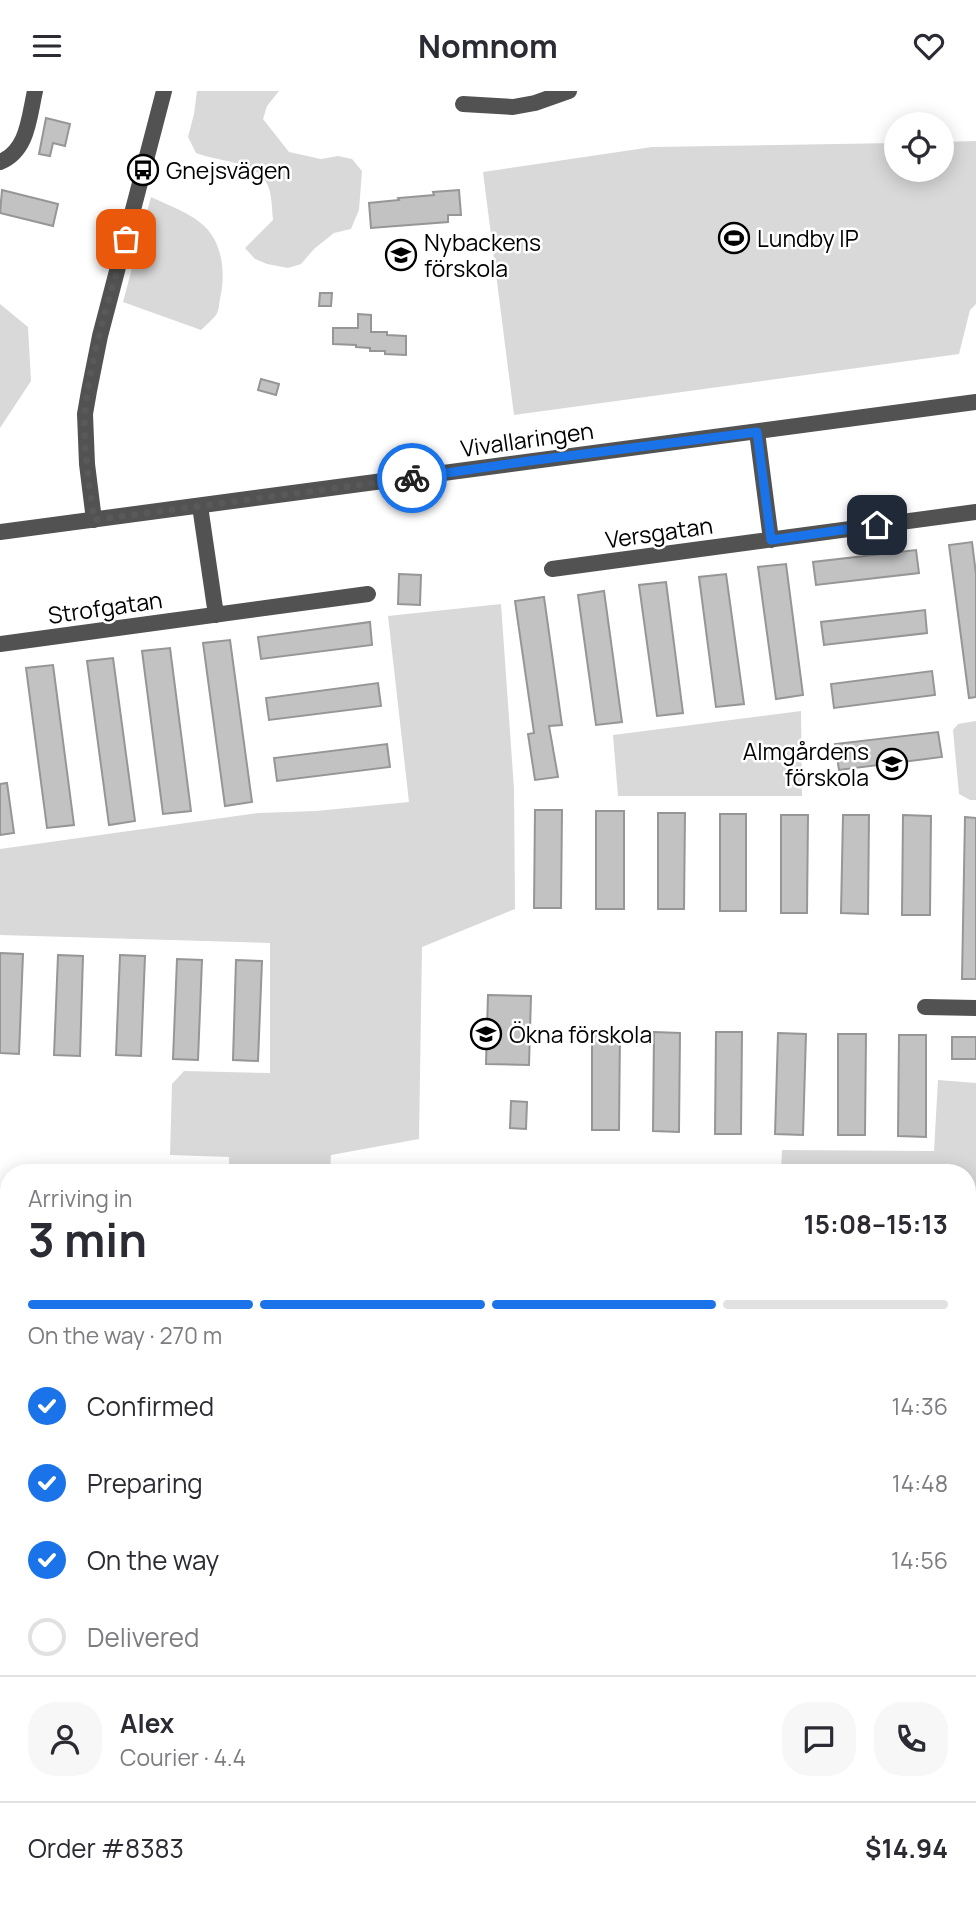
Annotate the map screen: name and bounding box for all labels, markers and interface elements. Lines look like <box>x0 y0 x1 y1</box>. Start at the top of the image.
text: Nomnom <box>418 24 558 68</box>
icon: menu <box>28 27 66 65</box>
icon: heart <box>910 27 948 65</box>
map controls <box>884 112 954 182</box>
button: locate <box>884 112 954 182</box>
bus stop icon: Gnejsvägen <box>126 153 160 187</box>
place label: Gnejsvägen <box>166 154 291 186</box>
pin <box>96 209 156 269</box>
icon: bag <box>107 220 145 258</box>
sports icon: Lundby IP <box>717 221 751 255</box>
place label: Lundby IP <box>757 222 859 254</box>
place label: Nybackens förskola <box>424 226 541 284</box>
school or university icon: Nybackens förskola <box>384 238 418 272</box>
street label: Vivallaringen <box>459 414 595 464</box>
courier <box>377 443 447 513</box>
icon: bike <box>393 459 431 497</box>
pin <box>847 495 907 555</box>
icon: home <box>858 506 896 544</box>
street label: Versgatan <box>603 509 715 555</box>
street label: Strofgatan <box>46 583 164 631</box>
place label: Almgårdens förskola <box>743 735 869 793</box>
school or university icon: Almgårdens förskola <box>875 747 909 781</box>
school or university icon: Ökna förskola <box>469 1017 503 1051</box>
place label: Ökna förskola <box>509 1018 652 1050</box>
text: Arriving in <box>28 1182 133 1214</box>
text: 15:08–15:13 <box>803 1206 948 1242</box>
text: 3 min <box>28 1208 147 1271</box>
text: On the way · 270 m <box>28 1319 222 1351</box>
icon: check <box>28 1387 66 1425</box>
text: Confirmed <box>87 1388 214 1424</box>
text: 14:36 <box>892 1390 948 1422</box>
icon: check <box>28 1464 66 1502</box>
text: Preparing <box>87 1465 203 1501</box>
text: 14:48 <box>892 1467 948 1499</box>
icon: check <box>28 1541 66 1579</box>
text: On the way <box>87 1542 219 1578</box>
text: 14:56 <box>891 1544 948 1576</box>
text: Delivered <box>87 1619 199 1655</box>
button: person <box>28 1702 102 1776</box>
button: chat <box>782 1702 856 1776</box>
button: phone <box>874 1702 948 1776</box>
text: Alex <box>120 1705 174 1741</box>
text: Courier · 4.4 <box>120 1741 246 1773</box>
text: Order #8383 <box>28 1830 184 1866</box>
text: $14.94 <box>865 1830 948 1866</box>

